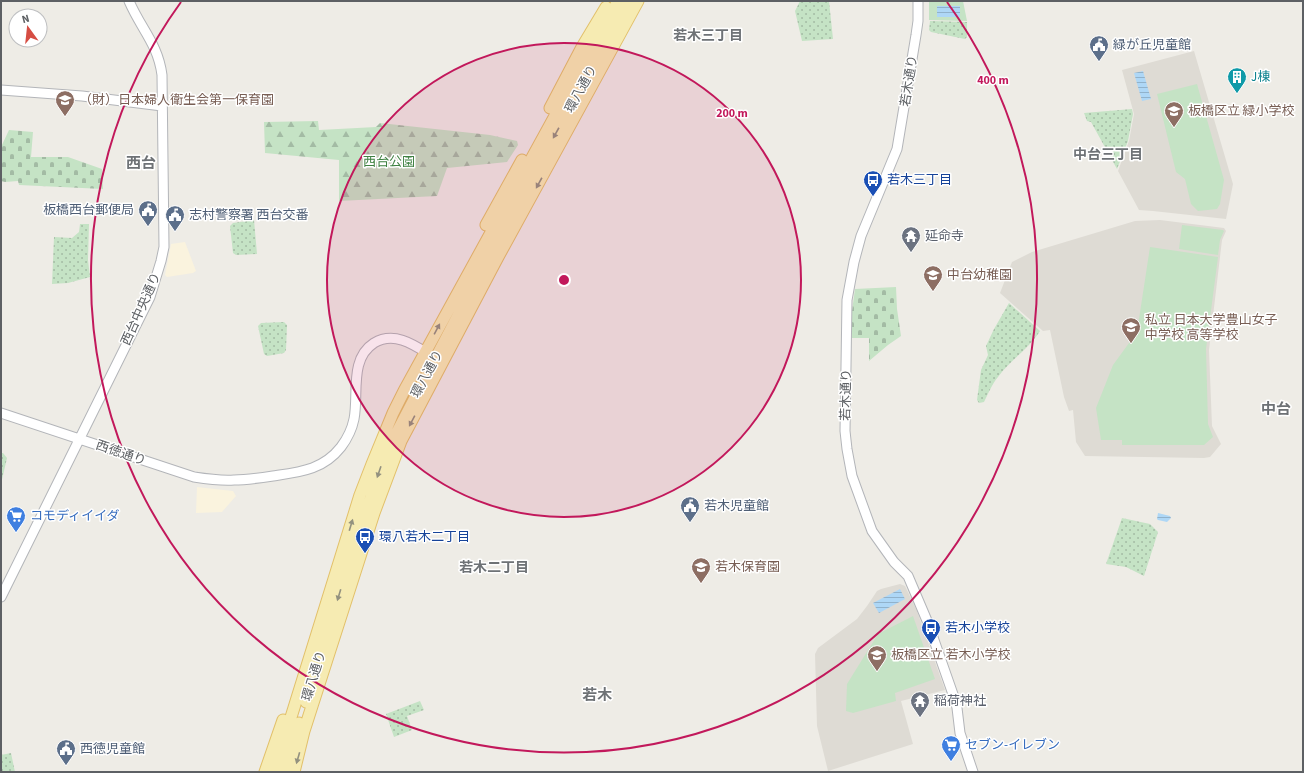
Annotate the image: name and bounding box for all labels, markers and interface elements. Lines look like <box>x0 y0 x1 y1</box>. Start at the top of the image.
north arrow <box>8 8 48 48</box>
text: N <box>20 11 31 27</box>
district label: 若木三丁目 <box>673 26 743 46</box>
public building icon: 緑が丘児童館 <box>1088 34 1110 62</box>
place label: 緑が丘児童館 <box>1113 36 1191 54</box>
street label: 若木通り <box>896 54 922 108</box>
street label: 環八通り <box>561 62 601 116</box>
building icon: J棟 <box>1226 66 1248 94</box>
place label: J棟 <box>1251 68 1270 86</box>
text: 400 m <box>977 72 1009 89</box>
school or university icon: （財）日本婦人衛生会第一保育園 <box>54 89 76 117</box>
place label: （財）日本婦人衛生会第一保育園 <box>79 91 274 109</box>
school or university icon: 板橋区立 緑小学校 <box>1163 100 1185 128</box>
place label: 板橋区立 緑小学校 <box>1188 102 1295 120</box>
text: 200 m <box>716 105 748 122</box>
one-way arrow <box>553 127 559 139</box>
district label: 中台三丁目 <box>1073 145 1143 165</box>
district label: 西台 <box>126 153 156 174</box>
park label: 西台公園 <box>363 153 415 171</box>
bus stop icon: 若木三丁目 <box>862 169 884 197</box>
place label: 若木三丁目 <box>887 171 952 189</box>
one-way arrow <box>536 177 543 189</box>
public building icon: 板橋西台郵便局 <box>137 199 159 227</box>
place label: 板橋西台郵便局 <box>43 201 134 219</box>
public building icon: 志村警察署 西台交番 <box>164 204 186 232</box>
place label: 志村警察署 西台交番 <box>189 206 309 224</box>
temple icon: 延命寺 <box>900 225 922 253</box>
place label: 延命寺 <box>925 227 964 245</box>
school or university icon: 中台幼稚園 <box>922 264 944 292</box>
place label: 中台幼稚園 <box>947 266 1012 284</box>
street label: 西台中央通り <box>117 270 165 348</box>
centre of rings <box>557 273 571 287</box>
place label: 私立 日本大学豊山女子 中学校 高等学校 <box>1145 311 1278 344</box>
school or university icon: 私立 日本大学豊山女子 中学校 高等学校 <box>1120 316 1142 344</box>
one-way arrow <box>434 323 440 335</box>
street label: 環八通り <box>407 347 447 401</box>
street label: 若木通り <box>837 369 855 421</box>
district label: 中台 <box>1261 399 1291 420</box>
one-way arrow <box>408 415 415 426</box>
street label: 西徳通り <box>93 436 149 470</box>
one-way arrow <box>376 466 382 478</box>
public building icon: 若木児童館 <box>679 495 701 523</box>
place label: 若木児童館 <box>704 497 769 515</box>
supermarket icon: コモディイイダ <box>5 505 27 533</box>
place label: コモディイイダ <box>30 507 120 525</box>
one-way arrow <box>348 518 354 530</box>
bus stop icon: 環八若木二丁目 <box>354 526 376 554</box>
place label: 環八若木二丁目 <box>379 528 470 546</box>
school or university icon: 若木保育園 <box>690 556 712 584</box>
district label: 若木二丁目 <box>459 558 529 578</box>
place label: 若木保育園 <box>715 558 780 576</box>
one-way arrow <box>336 589 342 601</box>
bus stop icon: 若木小学校 <box>920 617 942 645</box>
place label: 若木小学校 <box>945 619 1010 637</box>
school or university icon: 板橋区立 若木小学校 <box>866 644 888 672</box>
place label: 板橋区立 若木小学校 <box>891 646 1011 664</box>
street label: 環八通り <box>298 648 330 704</box>
district label: 若木 <box>582 685 612 706</box>
temple icon: 稲荷神社 <box>909 690 931 718</box>
place label: 稲荷神社 <box>934 692 986 710</box>
supermarket icon: セブン-イレブン <box>940 734 962 762</box>
place label: セブン-イレブン <box>965 736 1060 754</box>
public building icon: 西徳児童館 <box>55 738 77 766</box>
place label: 西徳児童館 <box>80 740 145 758</box>
one-way arrow <box>294 752 300 764</box>

